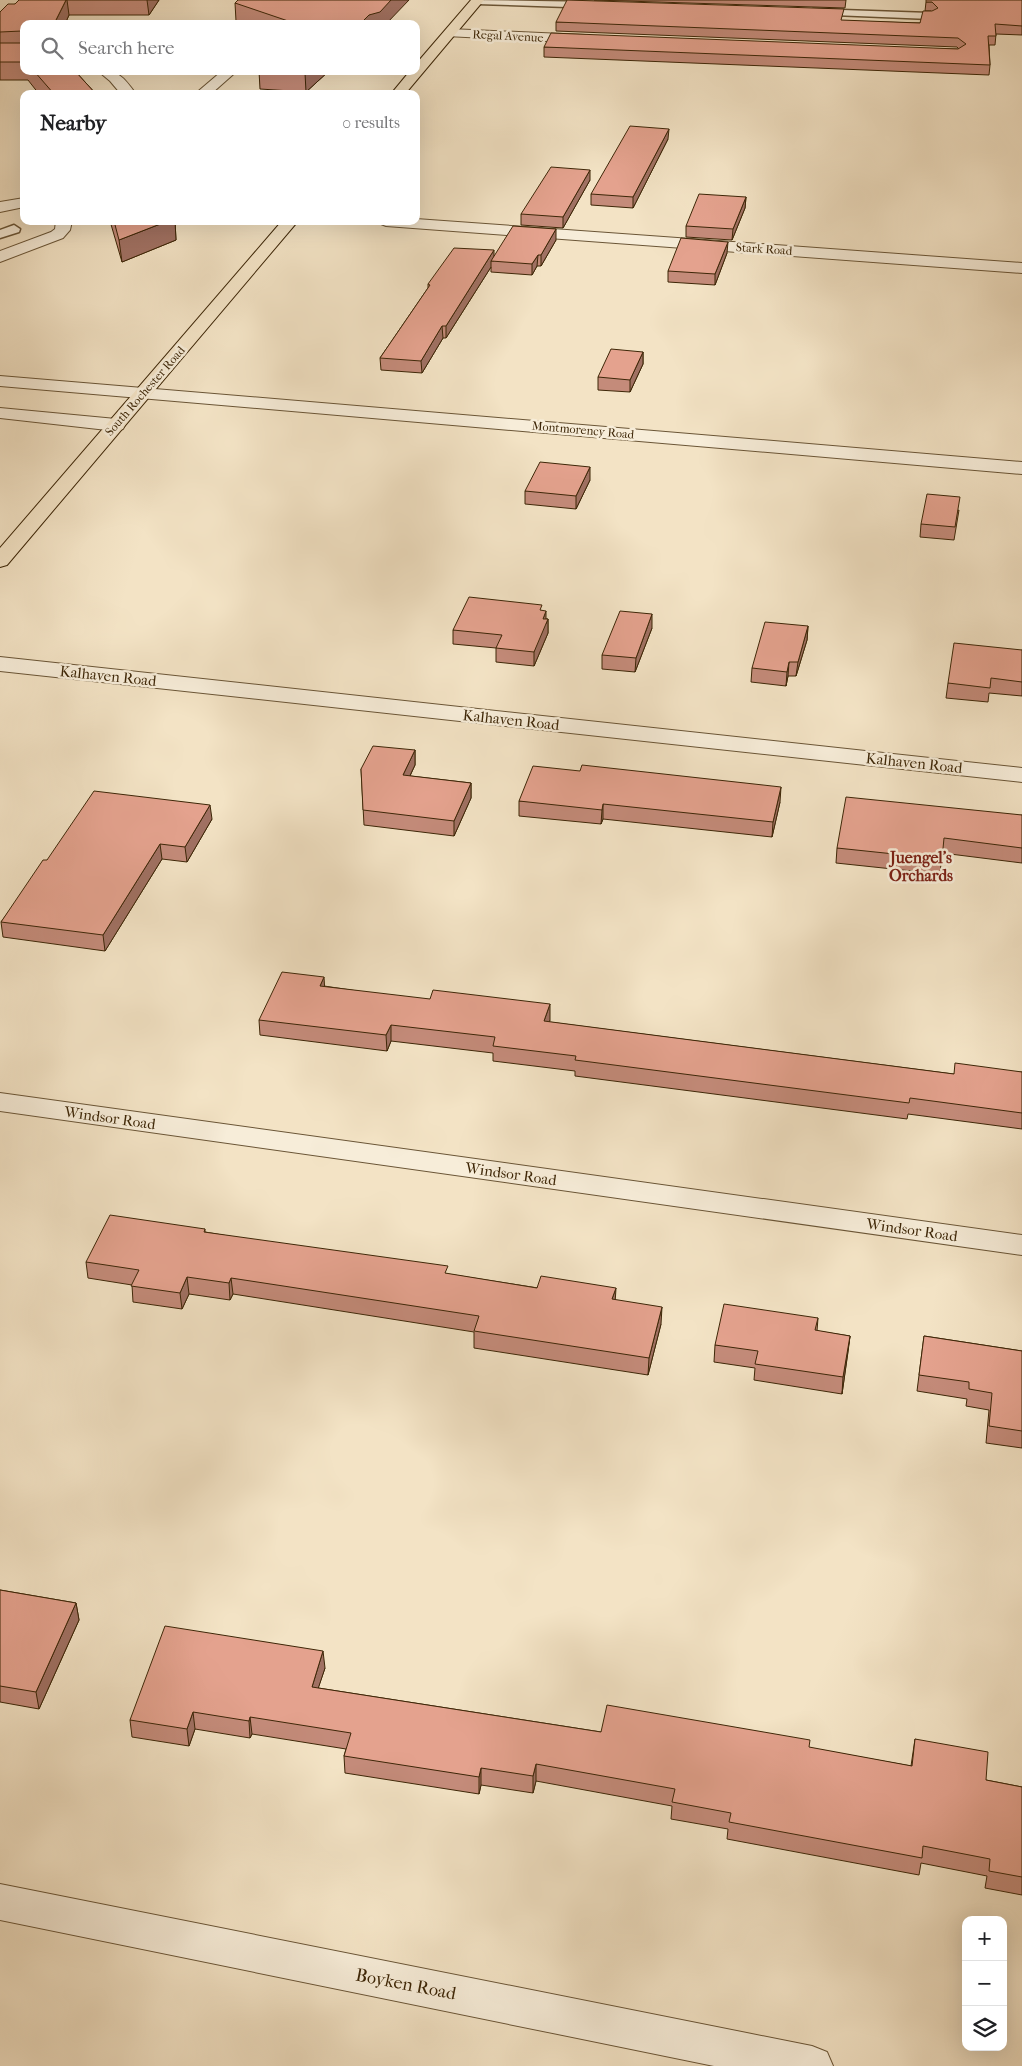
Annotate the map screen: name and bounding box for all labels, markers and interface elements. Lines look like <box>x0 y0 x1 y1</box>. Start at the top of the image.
search box <box>20 20 420 75</box>
street label: Regal Avenue <box>472 27 544 45</box>
icon: search <box>38 34 66 62</box>
text: Search here <box>78 37 174 59</box>
text: Nearby <box>40 111 106 135</box>
text: 0 results <box>342 113 400 132</box>
street label: Stark Road <box>735 240 793 258</box>
street label: South Rochester Road <box>102 343 188 439</box>
street label: Montmorency Road <box>531 419 635 441</box>
street label: Kalhaven Road <box>59 662 158 690</box>
street label: Kalhaven Road <box>462 706 561 734</box>
street label: Kalhaven Road <box>865 749 964 777</box>
district label: Juengel's Orchards <box>888 848 953 885</box>
street label: Windsor Road <box>62 1103 158 1133</box>
street label: Windsor Road <box>463 1159 559 1189</box>
street label: Windsor Road <box>864 1215 960 1245</box>
map controls <box>962 1916 1007 2051</box>
button: + <box>962 1916 1007 1961</box>
button: − <box>962 1961 1007 2006</box>
street label: Boyken Road <box>354 1964 458 2005</box>
button: layers <box>962 2006 1007 2051</box>

